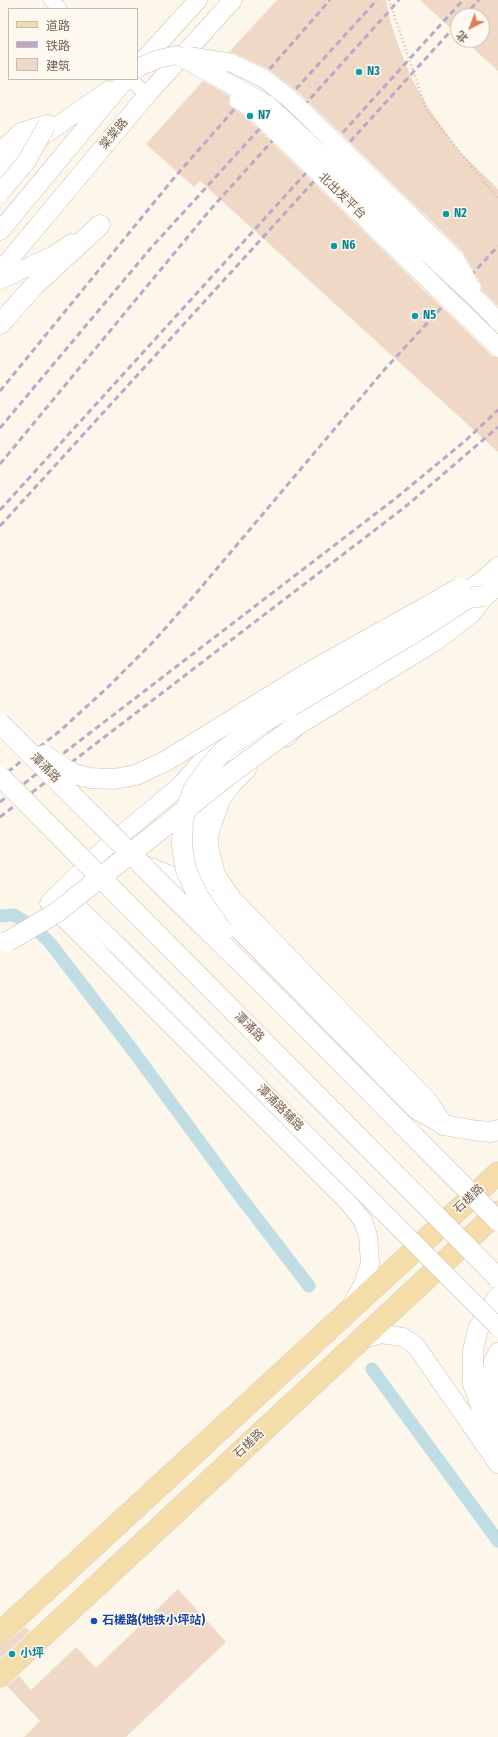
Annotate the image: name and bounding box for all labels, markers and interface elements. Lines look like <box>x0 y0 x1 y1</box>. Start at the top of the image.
legend <box>8 8 138 80</box>
north arrow <box>450 8 490 48</box>
text: 道路 <box>46 19 70 33</box>
text: 北 <box>454 28 471 45</box>
text: 铁路 <box>46 39 70 53</box>
text: 建筑 <box>46 59 70 73</box>
place label: N3 <box>367 65 380 79</box>
marker: N3 <box>354 67 364 77</box>
place label: N7 <box>258 109 270 123</box>
marker: N7 <box>245 111 255 121</box>
street label: 棠棠路 <box>97 116 131 152</box>
street label: 北出发平台 <box>315 170 369 222</box>
place label: N2 <box>454 207 467 221</box>
marker: N2 <box>441 209 451 219</box>
place label: N6 <box>342 239 355 253</box>
marker: N6 <box>329 241 339 251</box>
place label: N5 <box>423 309 436 323</box>
marker: N5 <box>410 311 420 321</box>
street label: 潭涌路 <box>27 750 63 786</box>
street label: 潭涌路 <box>231 1009 267 1045</box>
street label: 潭涌路辅路 <box>254 1082 306 1134</box>
street label: 石槎路 <box>451 1181 487 1217</box>
street label: 石槎路 <box>231 1426 267 1462</box>
place label: 石槎路(地铁小坪站) <box>102 1614 205 1628</box>
marker: 石槎路(地铁小坪站) <box>89 1616 99 1626</box>
place label: 小坪 <box>20 1647 44 1661</box>
marker: 小坪 <box>7 1649 17 1659</box>

